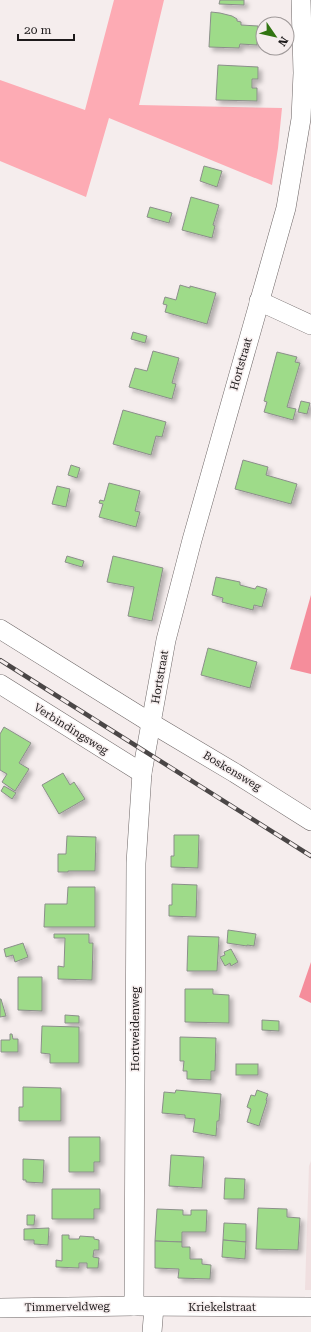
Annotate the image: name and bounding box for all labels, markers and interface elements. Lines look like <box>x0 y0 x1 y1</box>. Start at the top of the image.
scale bar <box>18 16 74 42</box>
north arrow <box>255 16 295 56</box>
text: 20 m <box>24 23 51 37</box>
text: N <box>275 34 291 49</box>
street label: Hortstraat <box>227 336 255 392</box>
street label: Hortstraat <box>149 649 171 705</box>
street label: Verbindingsweg <box>31 701 111 758</box>
street label: Boskensweg <box>201 749 264 794</box>
street label: Hortweidenweg <box>129 986 142 1071</box>
street label: Timmerveldweg <box>24 1300 111 1314</box>
street label: Kriekelstraat <box>188 1301 256 1314</box>

